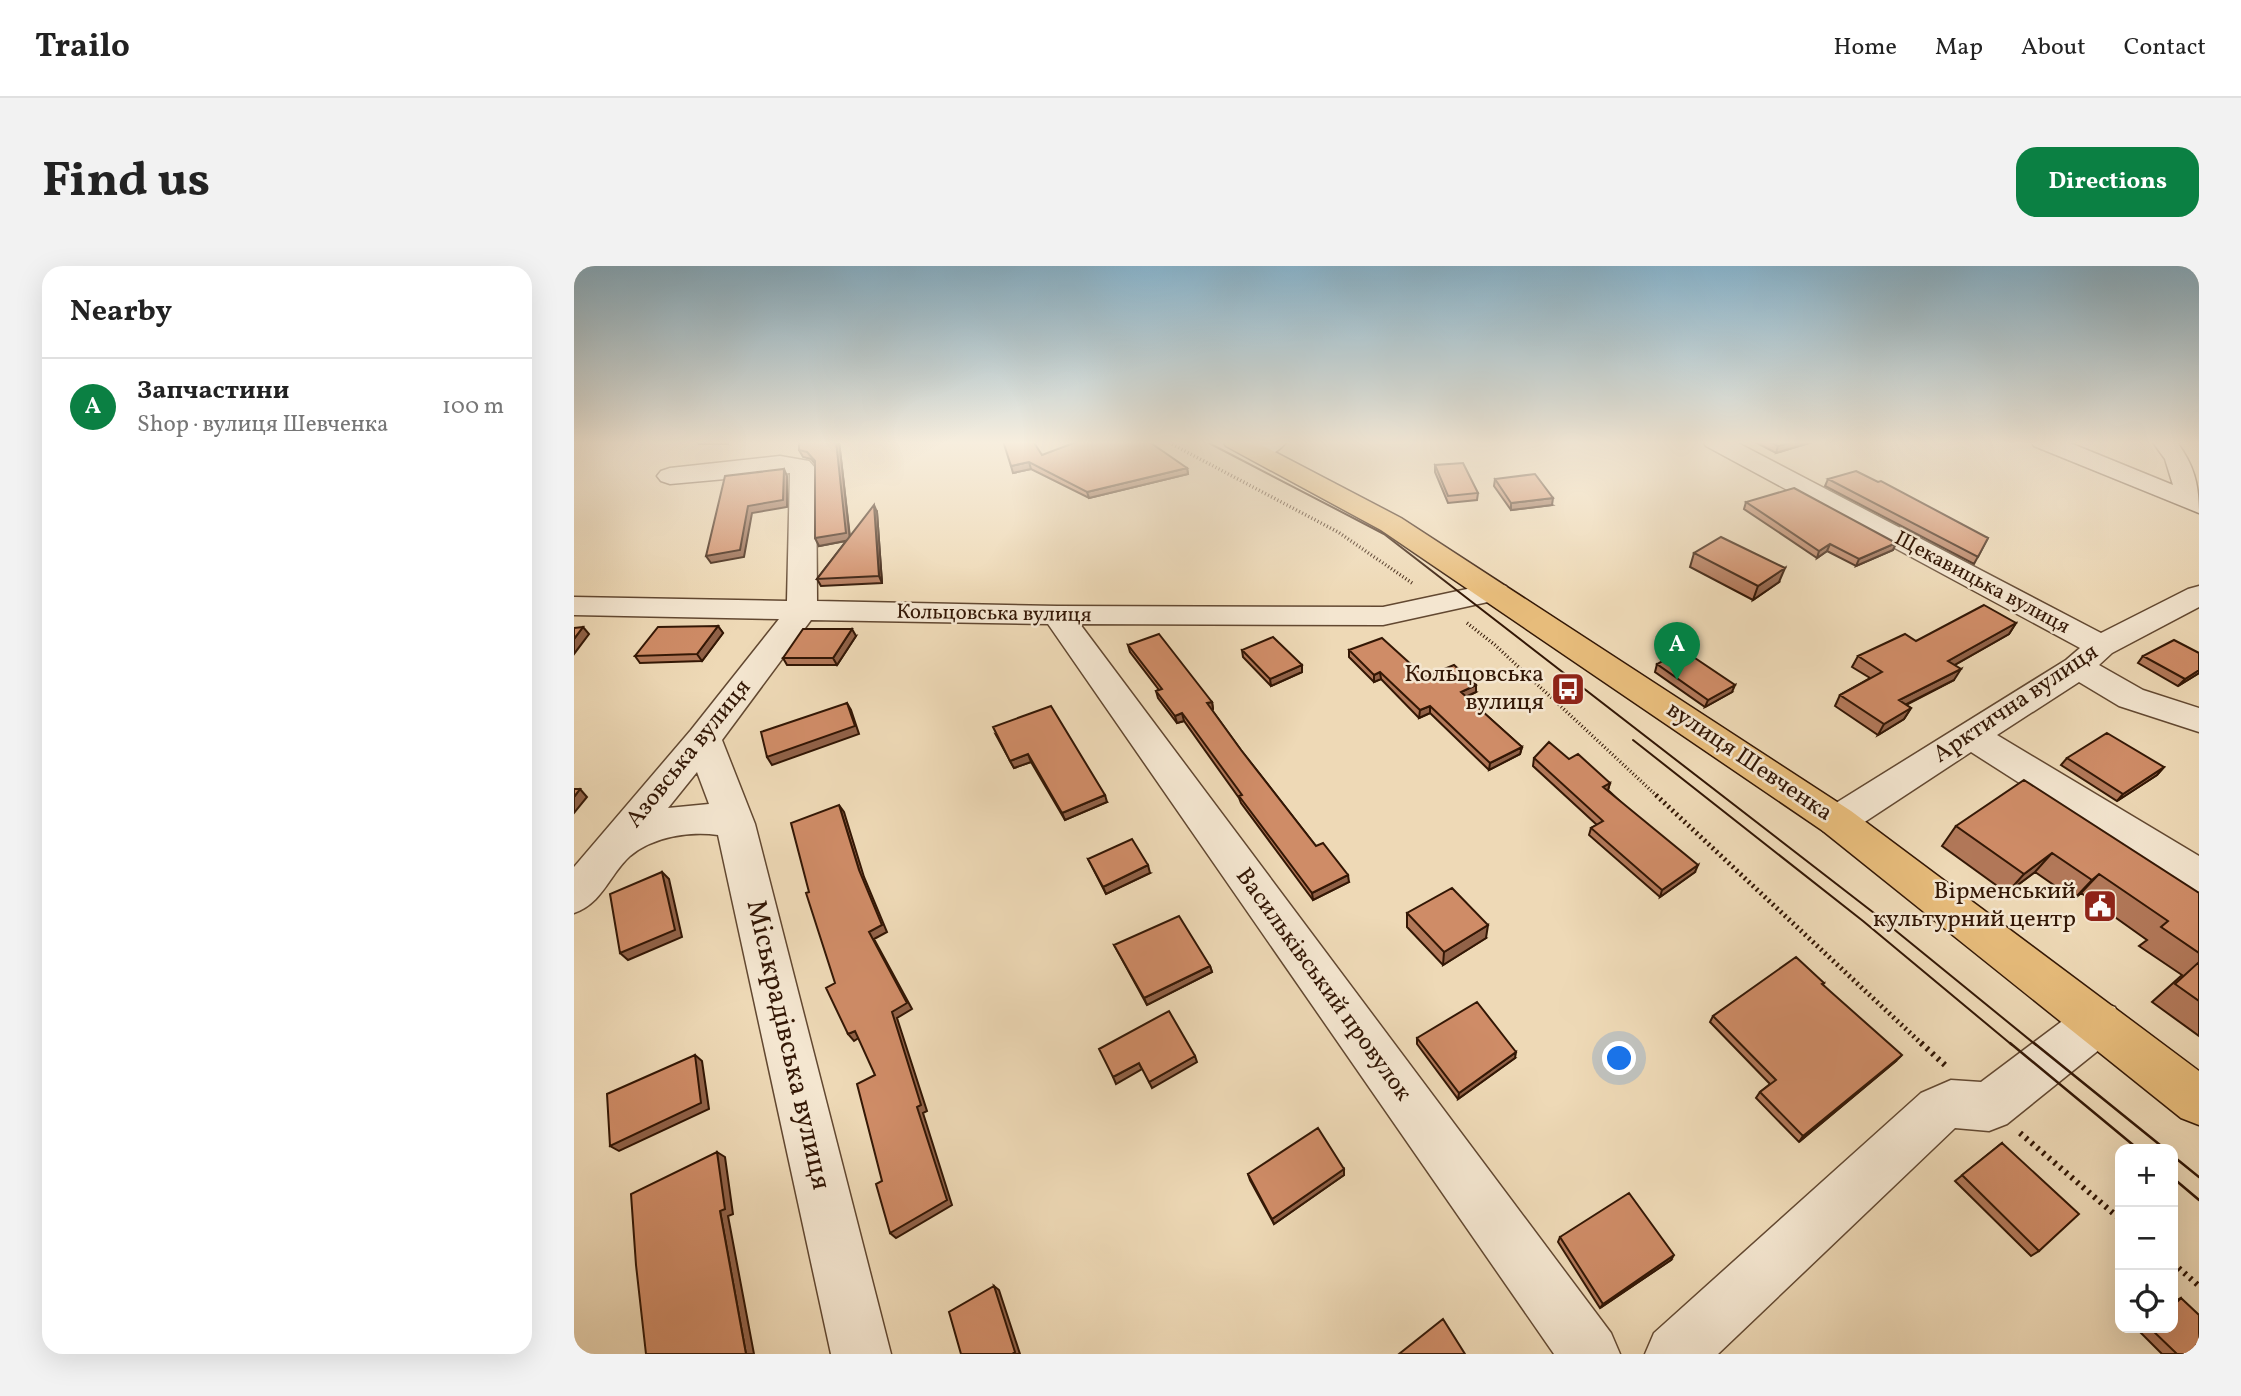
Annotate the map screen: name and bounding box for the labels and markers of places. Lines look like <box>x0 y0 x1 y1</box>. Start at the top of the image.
pin: A <box>1654 622 1700 680</box>
place label: Кольцовська вулиця <box>1404 658 1544 720</box>
bus stop icon: Кольцовська вулиця <box>1549 670 1587 708</box>
place label: Вірменський культурний центр <box>1873 875 2076 937</box>
public building icon: Вірменський культурний центр <box>2081 887 2119 925</box>

